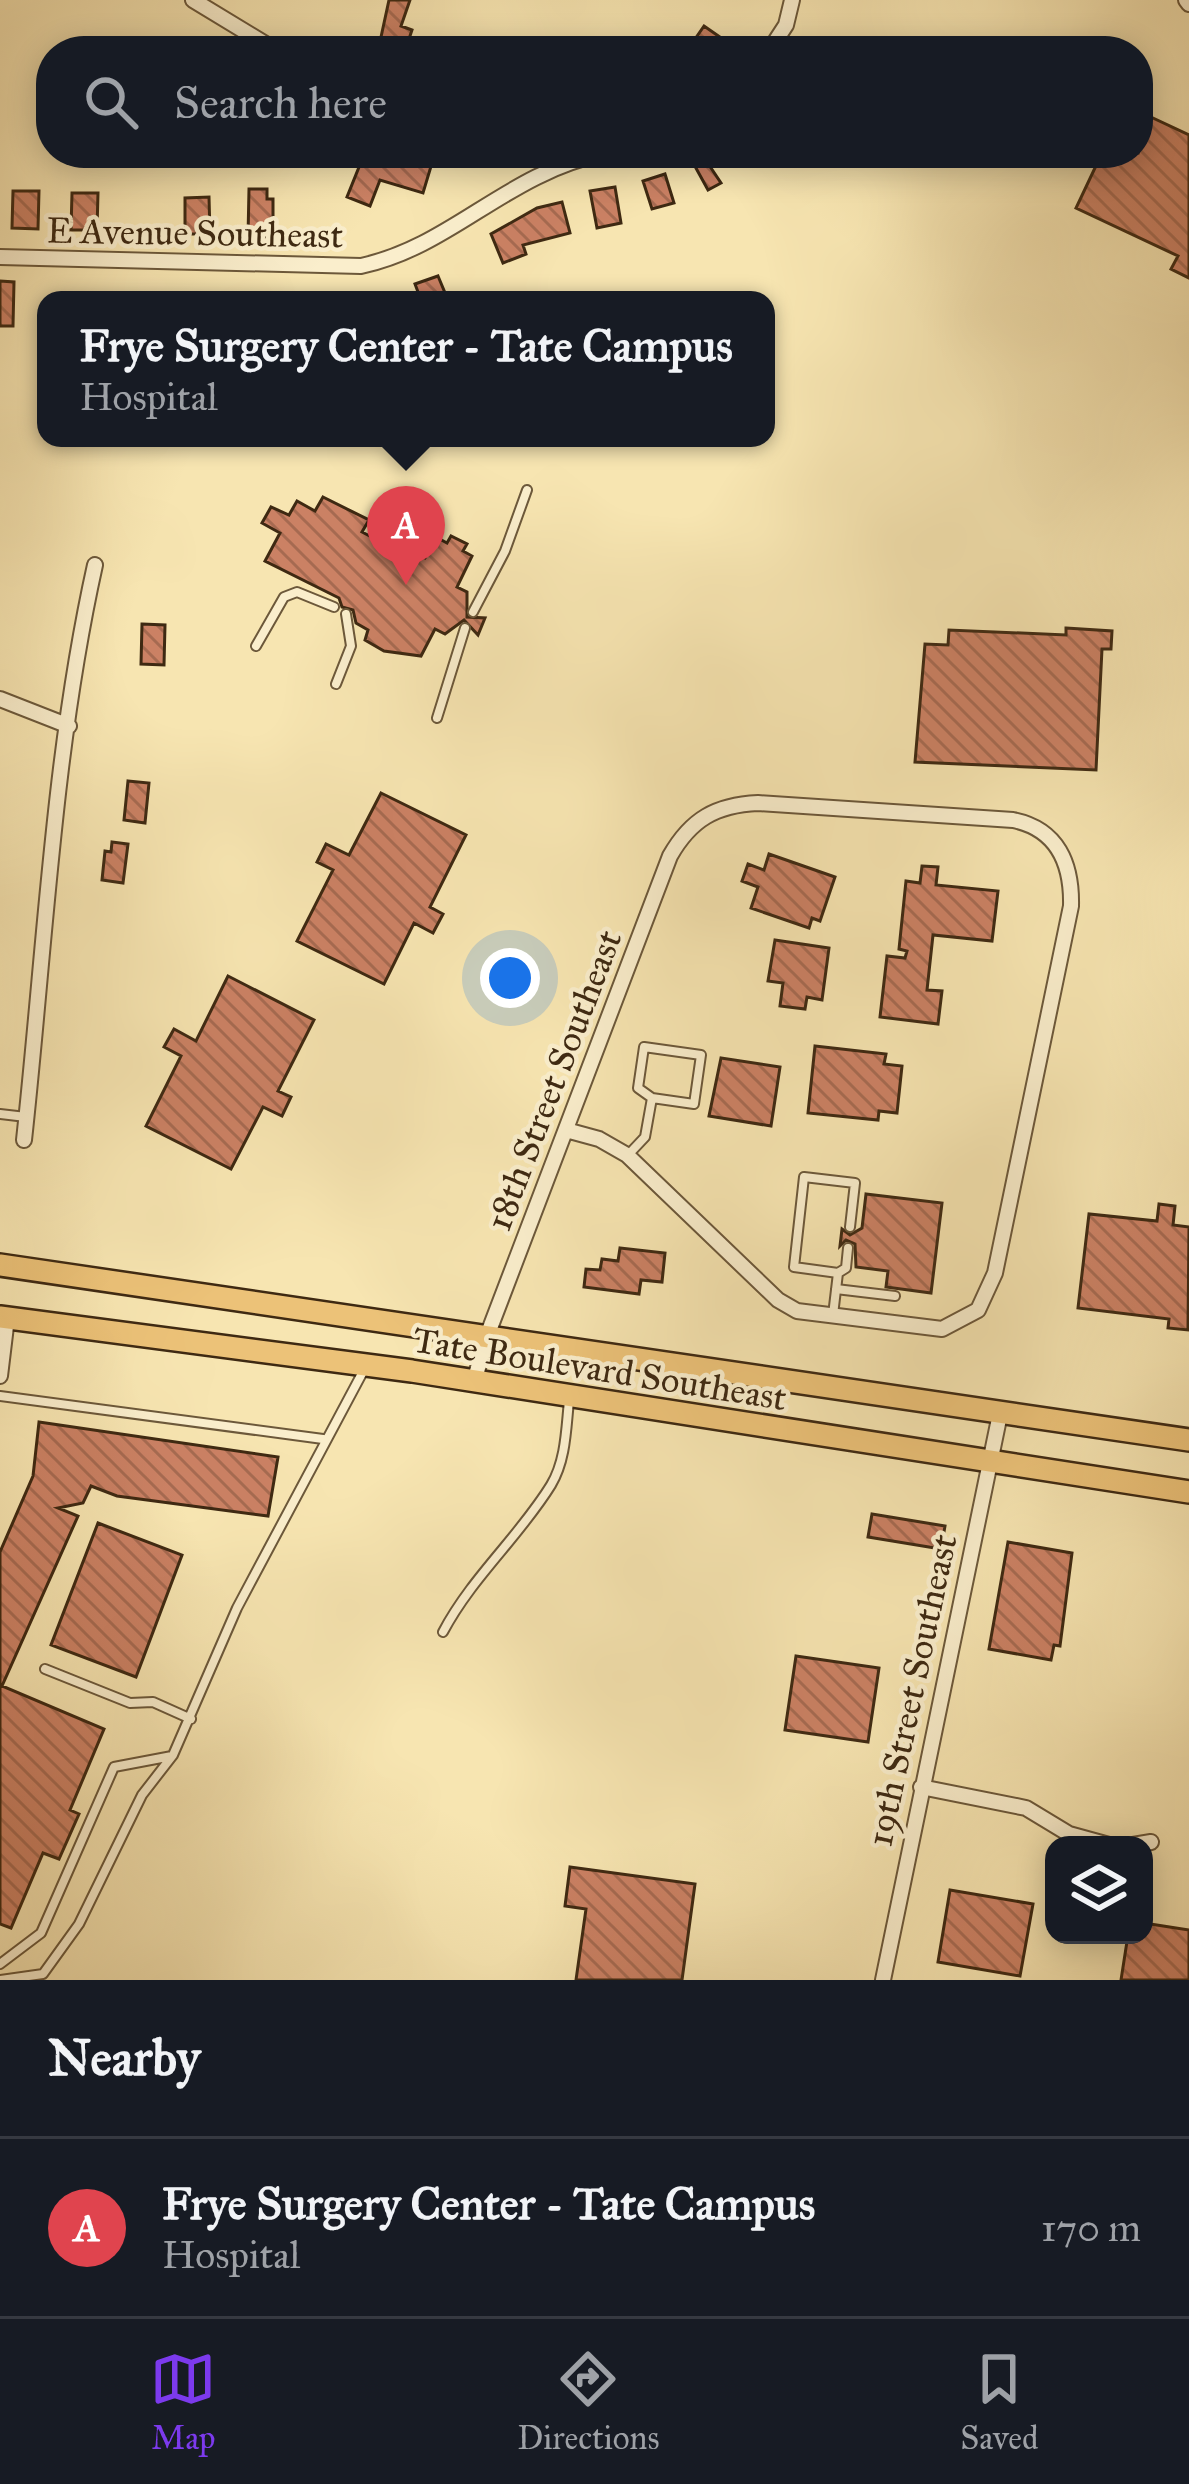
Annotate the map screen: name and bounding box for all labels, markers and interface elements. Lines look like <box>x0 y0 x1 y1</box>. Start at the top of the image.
search box <box>36 36 1153 168</box>
icon: search <box>78 69 144 135</box>
text: Search here <box>174 75 387 130</box>
street label: E Avenue Southeast <box>46 208 344 258</box>
popup <box>37 291 775 447</box>
text: Frye Surgery Center - Tate Campus <box>79 318 733 373</box>
text: Hospital <box>79 373 218 421</box>
pin: A <box>367 486 445 585</box>
street label: 18th Street Southeast <box>476 924 632 1237</box>
your location <box>480 948 540 1008</box>
street label: Tate Boulevard Southeast <box>410 1318 790 1420</box>
street label: 19th Street Southeast <box>857 1530 967 1850</box>
map controls <box>1045 1836 1153 1944</box>
button: layers <box>1045 1836 1153 1944</box>
text: Nearby <box>48 2027 200 2089</box>
text: Frye Surgery Center - Tate Campus <box>162 2176 815 2231</box>
text: A <box>74 2204 100 2252</box>
text: 170 m <box>1041 2204 1141 2252</box>
text: Hospital <box>162 2231 300 2279</box>
tab: Map <box>150 2346 216 2458</box>
tab: Directions <box>517 2346 659 2458</box>
tab: Saved <box>960 2346 1039 2458</box>

